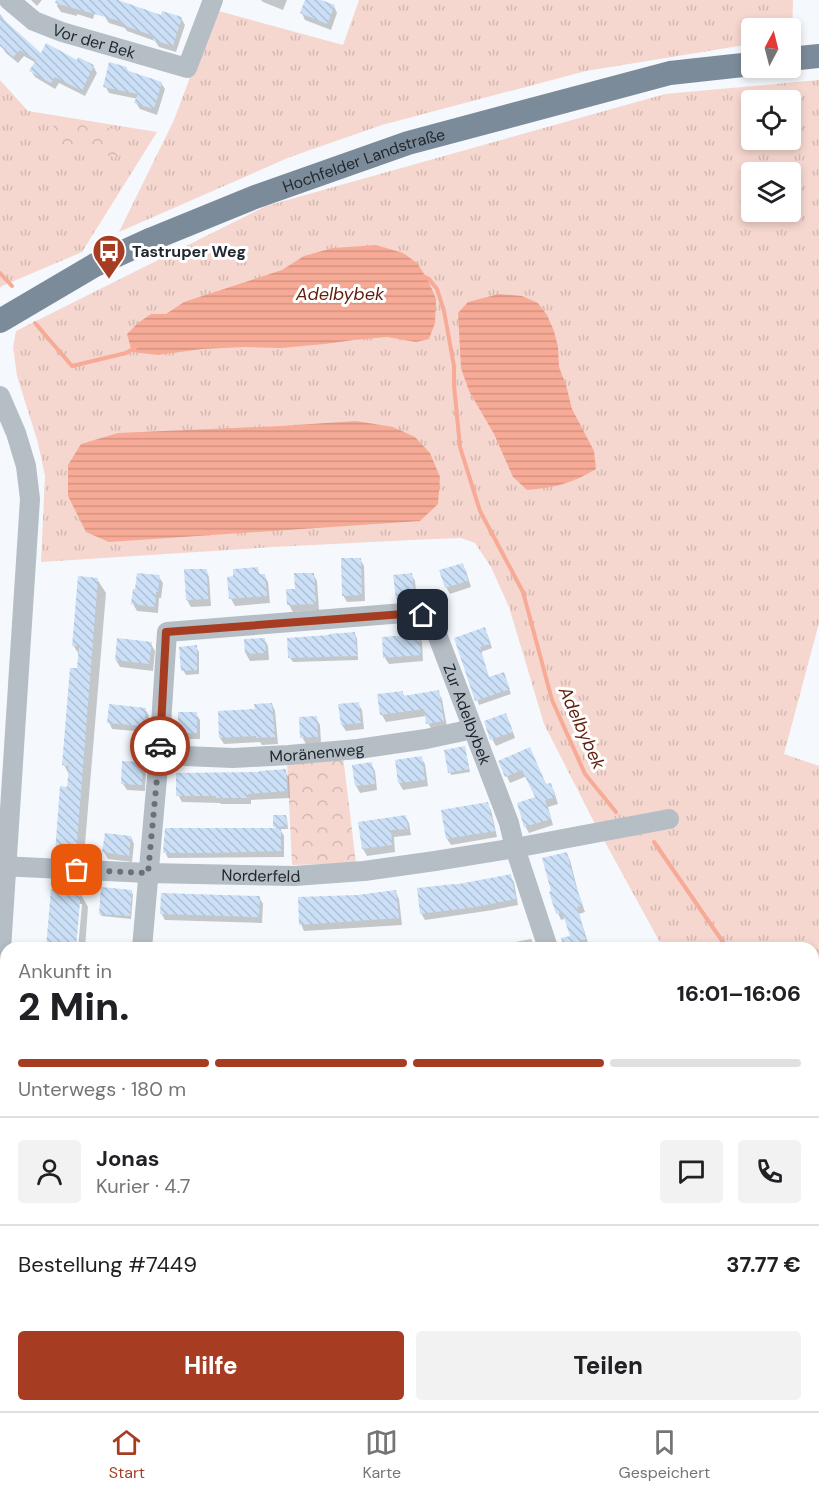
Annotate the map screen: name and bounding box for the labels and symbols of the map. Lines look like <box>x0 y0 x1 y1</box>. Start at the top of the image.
north arrow <box>741 18 801 78</box>
street label: Vor der Bek <box>49 19 138 64</box>
street label: Hochfelder Landstraße <box>280 124 447 197</box>
bus stop icon: Tastruper Weg <box>91 233 127 280</box>
place label: Tastruper Weg <box>132 241 246 262</box>
water label: Adelbybek <box>295 282 385 306</box>
pin <box>397 589 448 640</box>
street label: Zur Adelbybek <box>438 661 496 768</box>
water label: Adelbybek <box>553 682 611 774</box>
courier <box>130 716 190 776</box>
street label: Moränenweg <box>269 738 366 767</box>
pin <box>51 844 102 895</box>
street label: Norderfeld <box>221 865 301 887</box>

